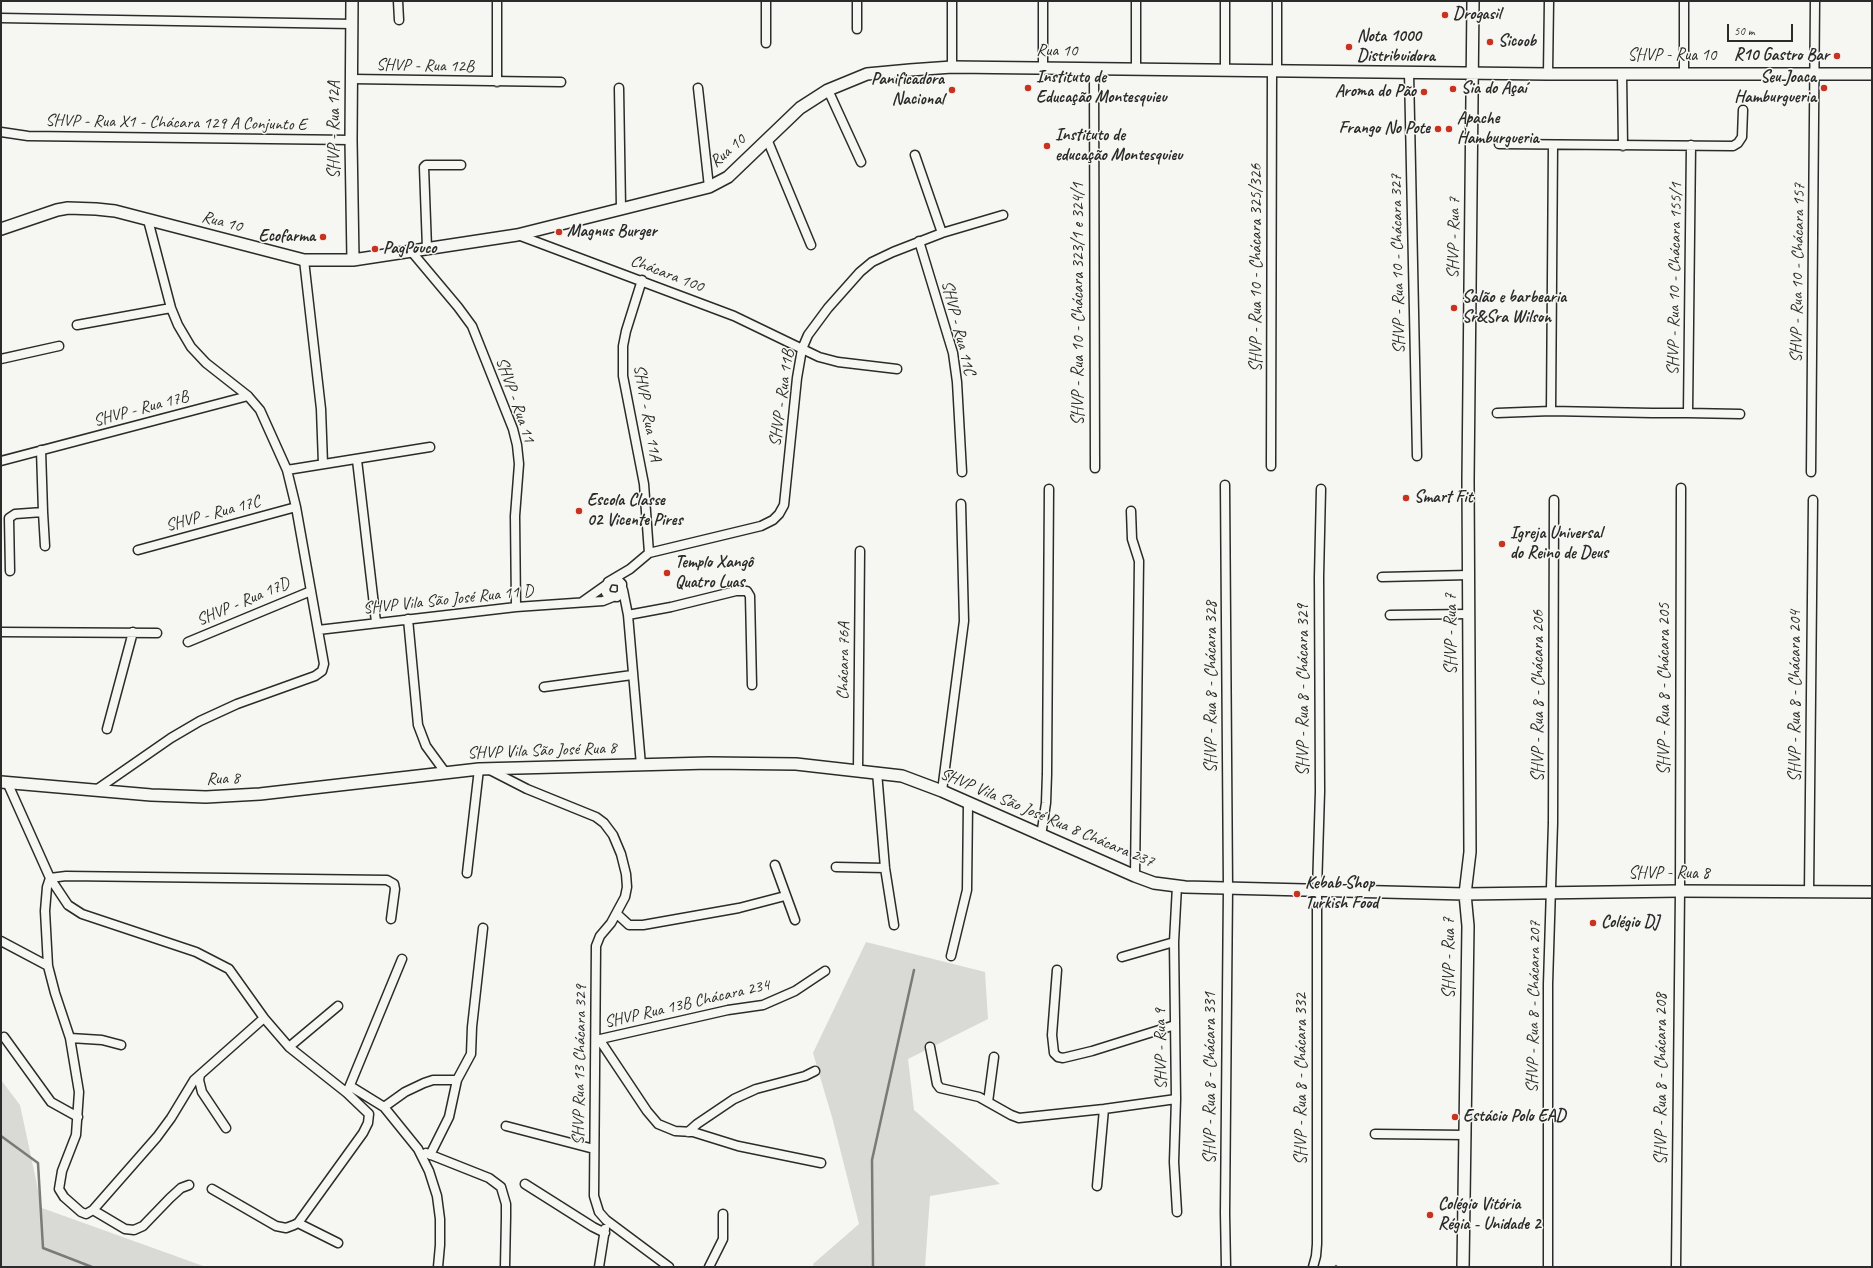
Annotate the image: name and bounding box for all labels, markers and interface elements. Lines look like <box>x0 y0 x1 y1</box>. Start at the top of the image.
place label: Drogasil <box>1453 5 1501 25</box>
marker: Drogasil <box>1440 10 1450 20</box>
scale bar <box>1729 16 1795 42</box>
text: 50 m <box>1734 23 1754 39</box>
place label: Nota 1000 Distribuidora <box>1357 27 1435 67</box>
place label: Sicoob <box>1498 32 1536 52</box>
marker: Sicoob <box>1485 37 1495 47</box>
street label: Rua 10 <box>1036 40 1078 62</box>
marker: Nota 1000 Distribuidora <box>1344 42 1354 52</box>
street label: SHVP - Rua 10 <box>1628 46 1716 66</box>
place label: R10 Gastro Bar <box>1734 46 1829 66</box>
marker: R10 Gastro Bar <box>1832 51 1842 61</box>
street label: SHVP - Rua 12B <box>376 55 474 77</box>
place label: Instituto de Educação Montesquieu <box>1036 68 1166 108</box>
place label: Seu Joaca Hamburgueria <box>1734 68 1816 108</box>
place label: Panificadora Nacional <box>871 70 944 110</box>
place label: Sia do Açaí <box>1461 79 1527 99</box>
street label: SHVP - Rua 12A <box>325 81 345 179</box>
place label: Aroma do Pão <box>1335 82 1416 102</box>
marker: Instituto de Educação Montesquieu <box>1023 83 1033 93</box>
marker: Seu Joaca Hamburgueria <box>1819 83 1829 93</box>
marker: Sia do Açaí <box>1448 84 1458 94</box>
marker: Panificadora Nacional <box>947 85 957 95</box>
marker: Aroma do Pão <box>1419 87 1429 97</box>
place label: Apache Hamburgueria <box>1457 109 1539 149</box>
street label: SHVP - Rua X1 - Chácara 129 A Conjunto E <box>45 111 307 135</box>
place label: Frango No Pote <box>1339 119 1430 139</box>
marker: Frango No Pote <box>1433 124 1443 134</box>
marker: Apache Hamburgueria <box>1444 124 1454 134</box>
place label: Instituto de educação Montesquieu <box>1055 126 1182 166</box>
street label: Rua 10 <box>706 130 750 172</box>
marker: Instituto de educação Montesquieu <box>1042 141 1052 151</box>
street label: SHVP - Rua 10 - Chácara 325/326 <box>1247 164 1267 372</box>
street label: SHVP - Rua 10 - Chácara 327 <box>1386 174 1410 354</box>
street label: SHVP - Rua 10 - Chácara 155/1 <box>1663 182 1687 376</box>
street label: SHVP - Rua 10 - Chácara 323/1 e 324/1 <box>1069 183 1089 425</box>
street label: SHVP - Rua 10 - Chácara 157 <box>1786 183 1810 363</box>
street label: SHVP - Rua 7 <box>1443 197 1465 279</box>
street label: Rua 10 <box>199 207 245 237</box>
place label: Magnus Burger <box>567 222 657 242</box>
place label: Ecofarma <box>259 227 315 247</box>
marker: Magnus Burger <box>554 227 564 237</box>
marker: Ecofarma <box>318 232 328 242</box>
place label: PagPouco <box>383 239 436 259</box>
marker: PagPouco <box>370 244 380 254</box>
street label: Chácara 100 <box>627 251 707 297</box>
street label: SHVP - Rua 11C <box>936 278 980 378</box>
place label: Salão e barbearia Sr&Sra Wilson <box>1462 288 1566 328</box>
marker: Salão e barbearia Sr&Sra Wilson <box>1449 303 1459 313</box>
street label: SHVP - Rua 11B <box>765 348 799 448</box>
street label: SHVP - Rua 11 <box>491 355 539 445</box>
street label: SHVP - Rua 11A <box>628 363 666 463</box>
street label: SHVP - Rua 17B <box>91 386 191 432</box>
place label: Smart Fit <box>1414 488 1473 508</box>
place label: Escola Classe 02 Vicente Pires <box>587 491 682 531</box>
street label: SHVP - Rua 17C <box>164 492 262 536</box>
marker: Smart Fit <box>1401 493 1411 503</box>
marker: Escola Classe 02 Vicente Pires <box>574 506 584 516</box>
place label: Igreja Universal do Reino de Deus <box>1510 524 1608 564</box>
marker: Igreja Universal do Reino de Deus <box>1497 539 1507 549</box>
place label: Templo Xangô Quatro Luas <box>675 553 753 593</box>
marker: Templo Xangô Quatro Luas <box>662 568 672 578</box>
street label: SHVP - Rua 17D <box>194 573 292 631</box>
street label: SHVP Vila São José Rua 11 D <box>362 581 534 619</box>
street label: SHVP - Rua 7 <box>1442 593 1462 675</box>
street label: SHVP - Rua 8 - Chácara 328 <box>1202 601 1222 773</box>
street label: SHVP - Rua 8 - Chácara 205 <box>1655 603 1675 775</box>
street label: SHVP - Rua 8 - Chácara 329 <box>1294 604 1314 776</box>
street label: SHVP - Rua 8 - Chácara 206 <box>1529 610 1549 782</box>
street label: SHVP - Rua 8 - Chácara 204 <box>1786 610 1806 782</box>
street label: Chácara 76A <box>833 622 855 700</box>
street label: SHVP Vila São José Rua 8 <box>467 738 617 764</box>
street label: SHVP Vila São José Rua 8 Chácara 237 <box>937 764 1157 872</box>
street label: Rua 8 <box>206 768 240 790</box>
street label: SHVP - Rua 8 <box>1628 864 1710 884</box>
place label: Kebab Shop Turkish Food <box>1305 874 1378 914</box>
marker: Kebab Shop Turkish Food <box>1292 889 1302 899</box>
place label: Colégio DJ <box>1601 913 1659 933</box>
street label: SHVP - Rua 7 <box>1440 917 1460 999</box>
marker: Colégio DJ <box>1588 918 1598 928</box>
street label: SHVP - Rua 8 - Chácara 207 <box>1522 921 1546 1093</box>
street label: SHVP Rua 13B Chácara 234 <box>602 975 772 1033</box>
street label: SHVP Rua 13 Chácara 329 <box>568 985 592 1145</box>
street label: SHVP - Rua 8 - Chácara 331 <box>1201 992 1221 1164</box>
street label: SHVP - Rua 8 - Chácara 332 <box>1292 993 1312 1165</box>
street label: SHVP - Rua 8 - Chácara 208 <box>1652 993 1672 1165</box>
street label: SHVP - Rua 9 <box>1150 1008 1172 1090</box>
place label: Estácio Polo EAD <box>1463 1107 1566 1127</box>
marker: Estácio Polo EAD <box>1450 1112 1460 1122</box>
place label: Colégio Vitória Régia - Unidade 2 <box>1438 1195 1541 1235</box>
marker: Colégio Vitória Régia - Unidade 2 <box>1425 1210 1435 1220</box>

